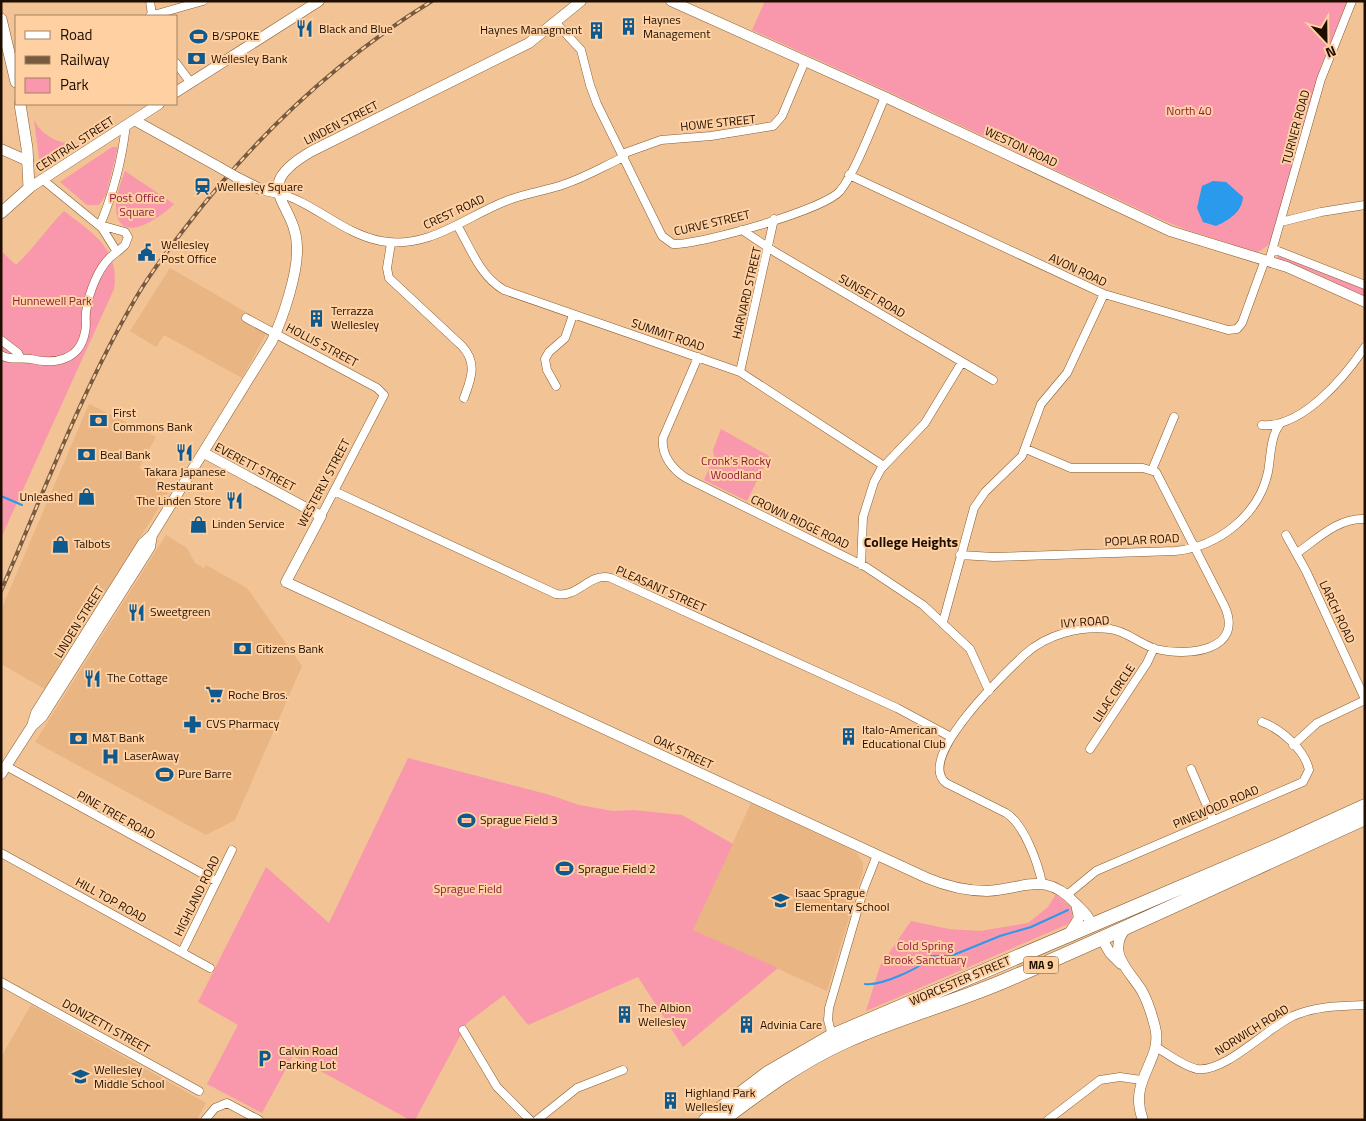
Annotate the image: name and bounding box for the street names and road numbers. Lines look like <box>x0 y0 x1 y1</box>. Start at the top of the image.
street label: TURNER ROAD <box>1276 87 1315 166</box>
street label: LINDEN STREET <box>300 95 382 150</box>
street label: HOWE STREET <box>679 109 757 136</box>
street label: CENTRAL STREET <box>32 111 118 176</box>
street label: WESTON ROAD <box>982 121 1061 172</box>
street label: CREST ROAD <box>420 189 488 234</box>
street label: CURVE STREET <box>672 204 752 240</box>
street label: HARVARD STREET <box>727 244 766 341</box>
street label: AVON ROAD <box>1046 248 1111 291</box>
street label: SUNSET ROAD <box>835 269 909 323</box>
street label: SUMMIT ROAD <box>629 313 708 356</box>
street label: HOLLIS STREET <box>283 318 362 372</box>
street label: WESTERLY STREET <box>292 435 355 530</box>
street label: EVERETT STREET <box>211 437 300 496</box>
street label: CROWN RIDGE ROAD <box>748 489 853 554</box>
street label: POPLAR ROAD <box>1104 528 1180 551</box>
street label: PLEASANT STREET <box>613 560 710 617</box>
street label: LARCH ROAD <box>1315 577 1360 647</box>
street label: LINDEN STREET <box>49 581 109 661</box>
street label: IVY ROAD <box>1060 610 1110 633</box>
street label: LILAC CIRCLE <box>1088 659 1140 726</box>
street label: OAK STREET <box>650 729 717 774</box>
street label: PINEWOOD ROAD <box>1170 780 1262 833</box>
street label: PINE TREE ROAD <box>74 785 159 844</box>
street label: HIGHLAND ROAD <box>169 852 224 939</box>
street label: HILL TOP ROAD <box>72 872 151 927</box>
street label: WORCESTER STREET <box>906 950 1014 1010</box>
road number: MA 9 <box>1024 956 1058 974</box>
street label: DONIZETTI STREET <box>59 994 154 1058</box>
street label: NORWICH ROAD <box>1211 999 1293 1060</box>

